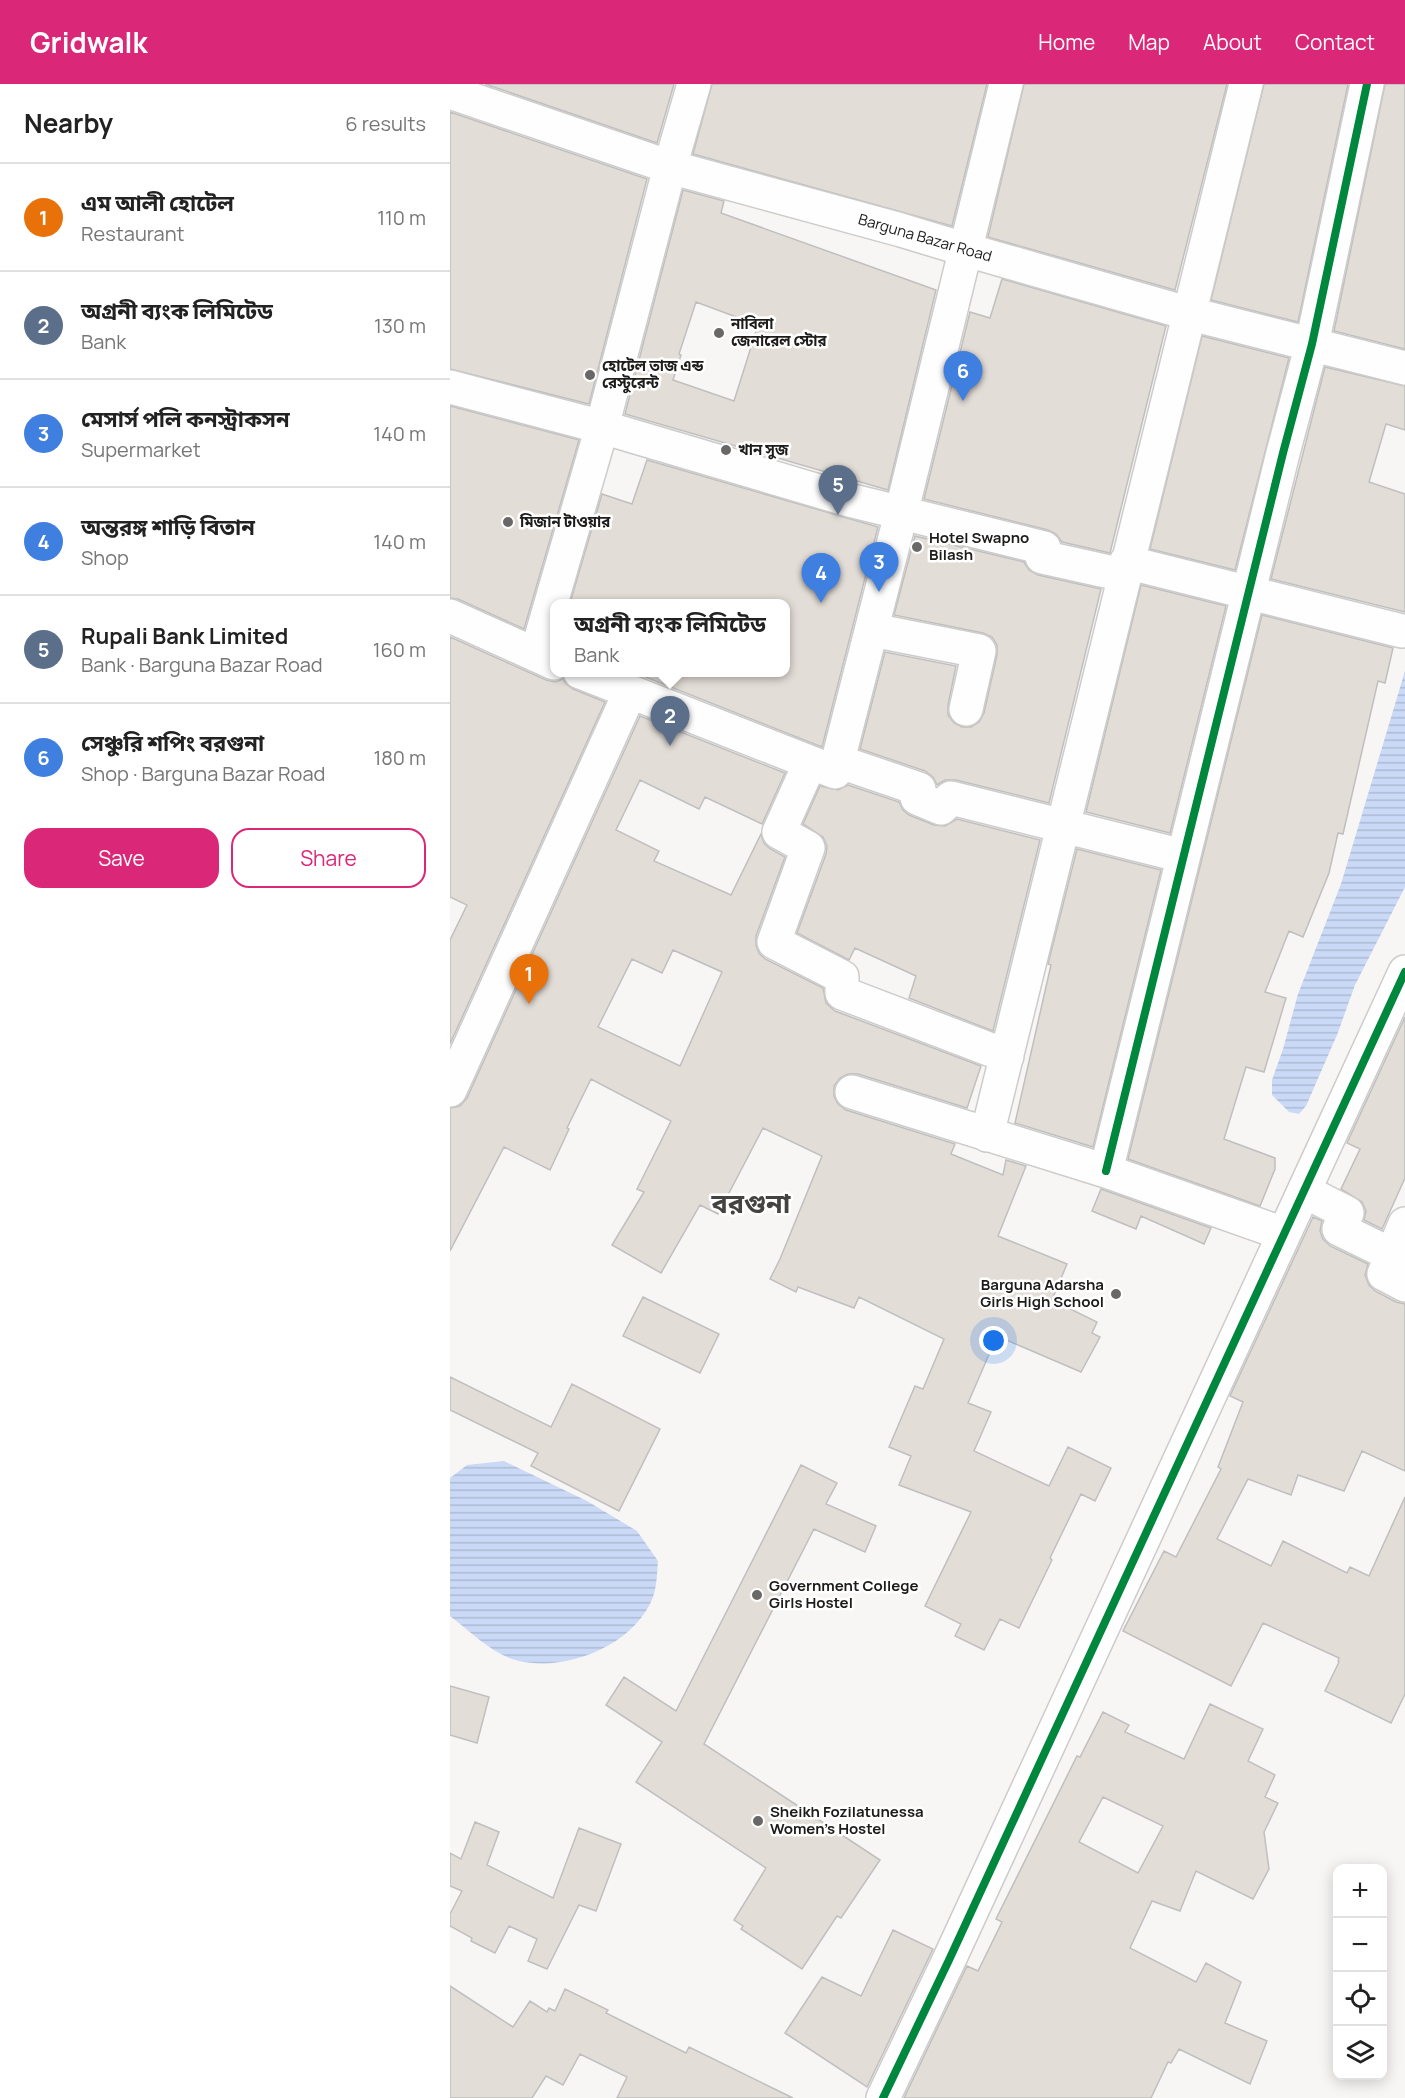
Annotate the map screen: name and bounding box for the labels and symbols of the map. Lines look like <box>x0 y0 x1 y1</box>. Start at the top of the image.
street label: Barguna Bazar Road <box>856 208 994 267</box>
place label: নাবিলা জেনারেল স্টোর <box>730 313 828 351</box>
marker: নাবিলা জেনারেল স্টোর <box>712 326 726 340</box>
pin: 6 <box>944 352 982 401</box>
place label: হোটেল তাজ এন্ড রেস্টুরেন্ট <box>602 355 704 394</box>
marker: হোটেল তাজ এন্ড রেস্টুরেন্ট <box>583 368 597 382</box>
place label: খান সুজ <box>738 439 789 460</box>
marker: খান সুজ <box>719 443 733 457</box>
pin: 5 <box>818 466 858 515</box>
place label: মিজান টাওয়ার <box>519 511 611 532</box>
marker: মিজান টাওয়ার <box>501 515 515 529</box>
place label: Hotel Swapno Bilash <box>929 527 1029 565</box>
marker: Hotel Swapno Bilash <box>910 540 924 554</box>
pin: 3 <box>860 542 898 592</box>
pin: 4 <box>802 554 841 603</box>
pin: 2 <box>650 696 690 746</box>
pin: 1 <box>510 954 548 1004</box>
district label: বরগুনা <box>711 1184 791 1221</box>
place label: Barguna Adarsha Girls High School <box>980 1274 1104 1312</box>
marker: Barguna Adarsha Girls High School <box>1109 1287 1123 1301</box>
your location <box>979 1326 1008 1355</box>
place label: Government College Girls Hostel <box>769 1575 918 1613</box>
marker: Government College Girls Hostel <box>750 1588 764 1602</box>
place label: Sheikh Fozilatunessa Women's Hostel <box>770 1801 924 1839</box>
marker: Sheikh Fozilatunessa Women's Hostel <box>751 1814 765 1828</box>

